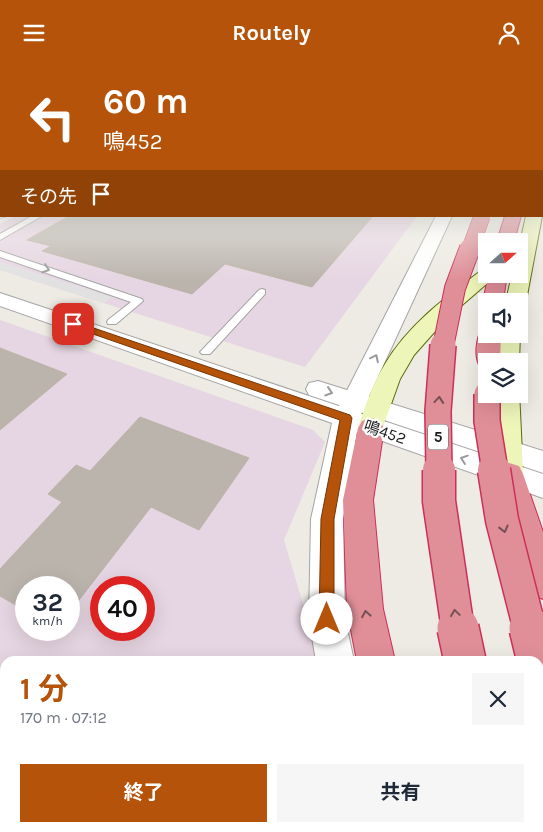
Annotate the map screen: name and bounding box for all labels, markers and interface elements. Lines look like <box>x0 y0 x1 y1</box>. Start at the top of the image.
icon: menu <box>20 19 48 47</box>
icon: person <box>495 19 523 47</box>
text: Routely <box>232 20 311 46</box>
text: 60 m <box>103 81 188 122</box>
icon: left <box>20 85 85 150</box>
text: 鳴452 <box>103 129 162 155</box>
icon: arrive <box>87 180 115 208</box>
text: その先 <box>20 186 77 208</box>
north arrow <box>478 233 528 283</box>
map controls <box>478 233 528 403</box>
one-way arrow <box>41 263 50 273</box>
button: sound <box>478 293 528 343</box>
pin <box>52 303 94 345</box>
icon: arrive <box>59 310 87 338</box>
button: layers <box>478 353 528 403</box>
one-way arrow <box>369 354 379 363</box>
one-way arrow <box>325 387 333 397</box>
one-way arrow <box>433 395 444 403</box>
street label: 鳴452 <box>361 416 409 448</box>
road number: 5 <box>428 425 448 449</box>
one-way arrow <box>460 455 468 465</box>
one-way arrow <box>498 524 509 533</box>
speed limit sign: 40 <box>90 576 155 641</box>
text: 32 <box>32 588 63 617</box>
position arrow <box>300 592 352 644</box>
one-way arrow <box>362 609 372 618</box>
one-way arrow <box>450 609 461 617</box>
text: km/h <box>32 614 63 628</box>
text: 1 分 <box>20 671 68 707</box>
button: close <box>472 673 524 725</box>
text: 170 m · 07:12 <box>20 708 107 727</box>
button: 終了 <box>20 764 267 822</box>
button: 共有 <box>277 764 524 822</box>

